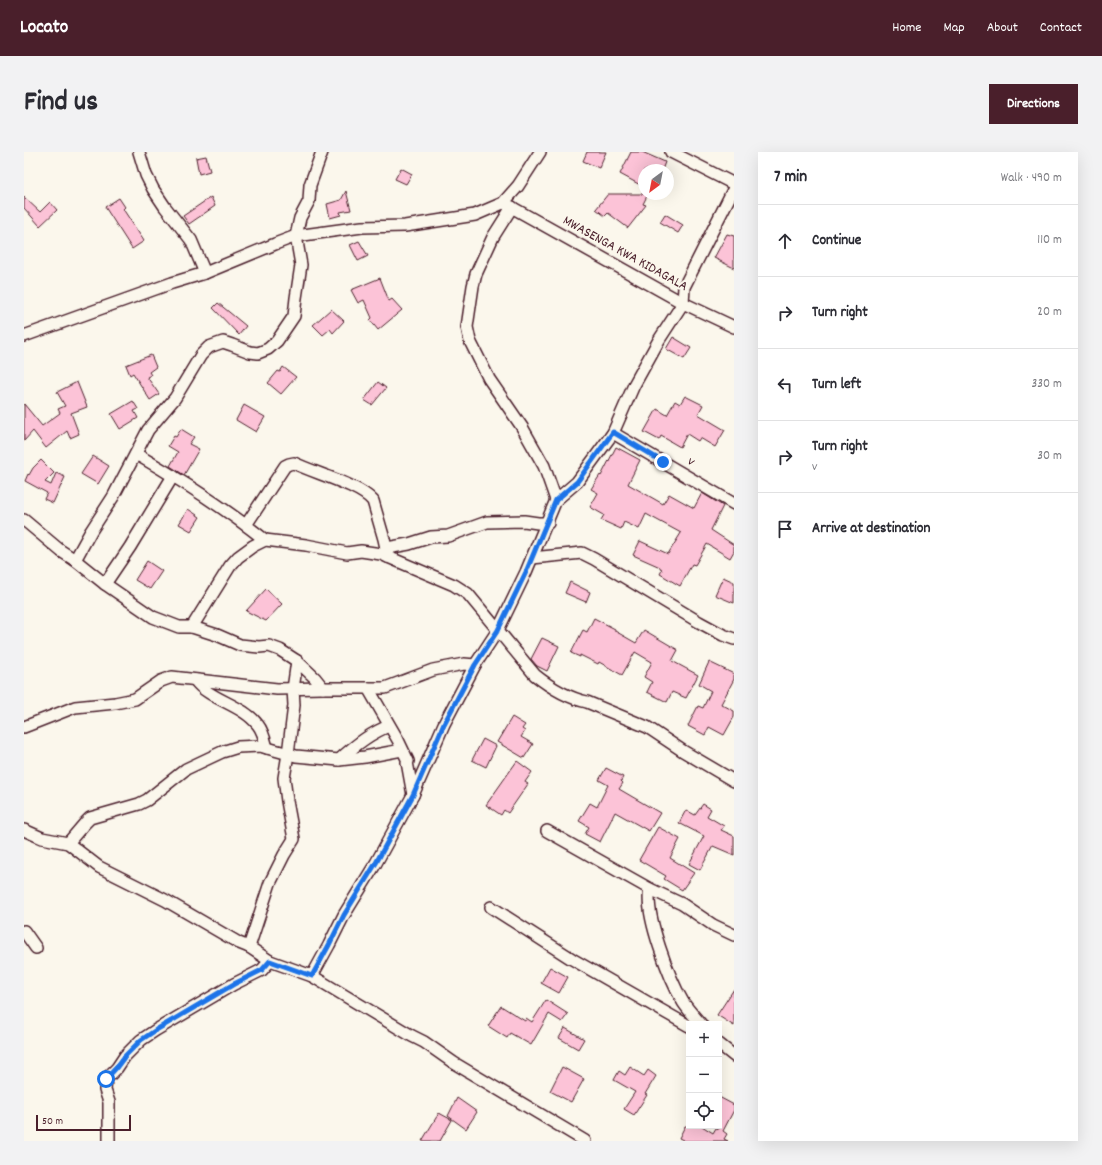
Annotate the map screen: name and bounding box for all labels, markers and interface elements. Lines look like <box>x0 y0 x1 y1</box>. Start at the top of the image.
text: Locato <box>20 15 68 42</box>
text: Home <box>892 18 921 38</box>
text: Map <box>943 18 965 38</box>
text: About <box>987 18 1018 38</box>
text: Contact <box>1040 18 1082 38</box>
text: Find us <box>24 84 98 124</box>
button: Directions <box>989 84 1078 124</box>
north arrow <box>638 164 674 200</box>
text: 7 min <box>774 166 807 190</box>
text: Walk · 490 m <box>1001 169 1062 188</box>
street label: MWASENGA KWA KIDAGALA <box>559 211 692 297</box>
icon: ahead <box>774 230 796 252</box>
text: Continue <box>812 230 861 252</box>
text: 110 m <box>1037 231 1062 250</box>
icon: right <box>774 302 796 324</box>
text: Turn right <box>812 302 868 324</box>
text: 20 m <box>1037 303 1062 322</box>
icon: left <box>774 374 796 396</box>
text: Turn left <box>812 374 861 396</box>
text: 330 m <box>1031 375 1062 394</box>
text: Turn right <box>812 436 868 458</box>
icon: right <box>774 446 796 468</box>
text: 30 m <box>1037 447 1062 466</box>
street label: v <box>683 452 699 472</box>
route end <box>654 453 672 471</box>
text: v <box>812 458 817 477</box>
icon: arrive <box>774 518 796 540</box>
text: Arrive at destination <box>812 518 930 540</box>
map controls <box>686 1021 722 1129</box>
button: + <box>686 1021 722 1057</box>
button: − <box>686 1057 722 1093</box>
route start <box>97 1070 115 1088</box>
button: locate <box>686 1093 722 1129</box>
scale bar <box>36 1113 131 1132</box>
text: 50 m <box>42 1114 63 1130</box>

